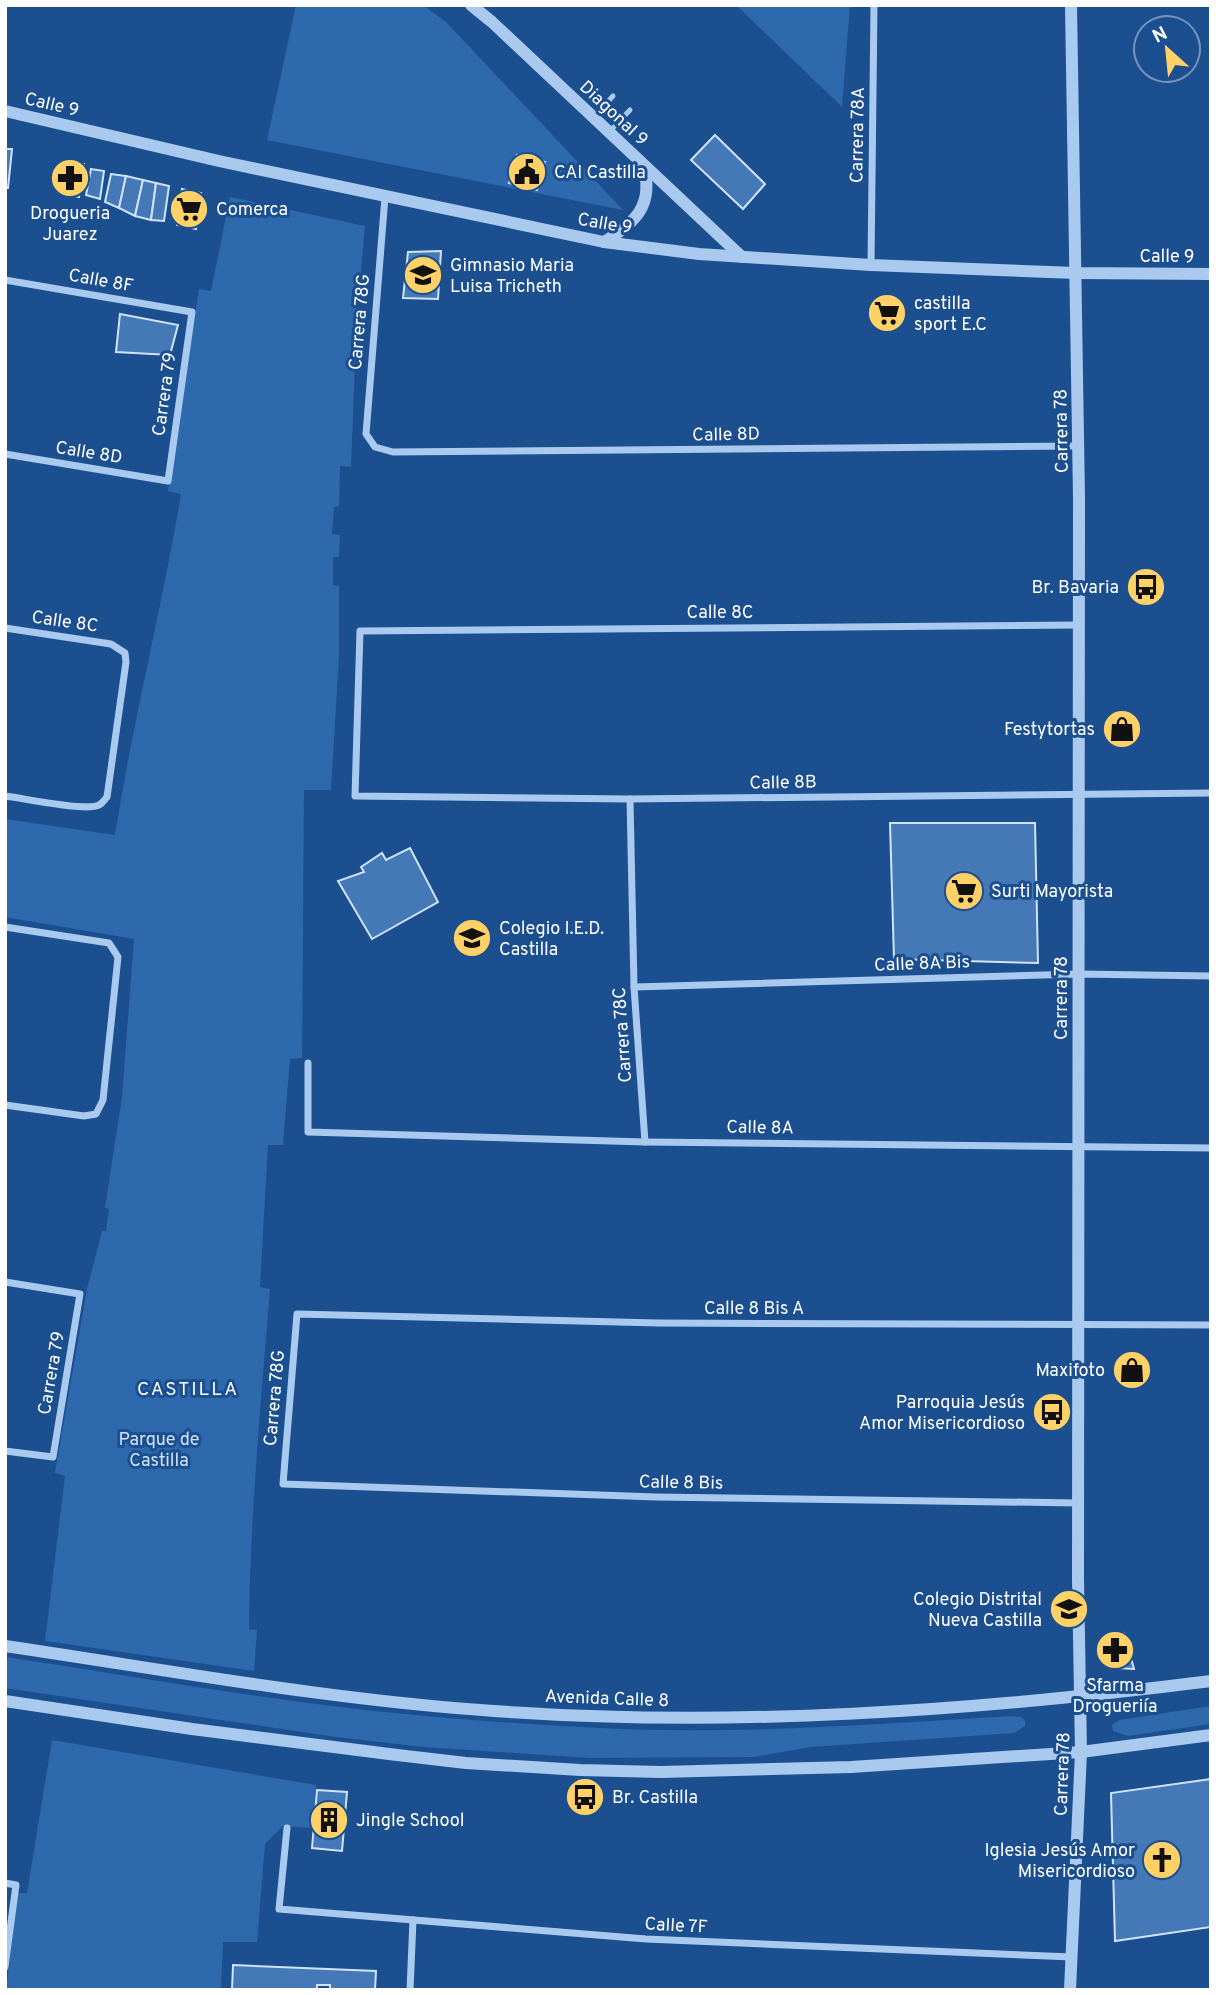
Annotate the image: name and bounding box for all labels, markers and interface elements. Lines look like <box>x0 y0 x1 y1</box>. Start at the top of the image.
north arrow <box>1132 14 1202 84</box>
text: N <box>1149 22 1172 49</box>
street label: Diagonal 9 <box>574 76 652 152</box>
street label: Carrera 78A <box>846 87 871 183</box>
street label: Calle 9 <box>22 88 81 123</box>
public building icon: CAI Castilla <box>506 151 548 193</box>
pharmacy icon: Drogueria Juarez <box>49 157 91 199</box>
place label: CAI Castilla <box>554 162 646 185</box>
supermarket icon: Comerca <box>168 188 210 230</box>
place label: Comerca <box>216 199 288 222</box>
place label: Drogueria Juarez <box>30 203 110 247</box>
street label: Calle 9 <box>576 209 634 240</box>
street label: Calle 9 <box>1139 246 1195 269</box>
school or university icon: Gimnasio Maria Luisa Tricheth <box>402 254 444 296</box>
place label: Gimnasio Maria Luisa Tricheth <box>450 255 574 299</box>
street label: Calle 8F <box>66 264 135 298</box>
street label: Carrera 78G <box>345 273 376 371</box>
supermarket icon: castilla sport E.C <box>866 292 908 334</box>
place label: castilla sport E.C <box>914 293 987 337</box>
street label: Carrera 79 <box>148 351 183 438</box>
street label: Carrera 78 <box>1050 389 1075 473</box>
street label: Calle 8D <box>692 423 760 448</box>
street label: Calle 8D <box>54 437 124 470</box>
bus stop icon: Br. Bavaria <box>1125 566 1167 608</box>
place label: Br. Bavaria <box>1032 577 1119 600</box>
street label: Calle 8C <box>687 602 753 625</box>
street label: Calle 8C <box>30 606 100 639</box>
shop icon: Festytortas <box>1101 708 1143 750</box>
place label: Festytortas <box>1004 719 1095 742</box>
street label: Calle 8B <box>749 771 817 796</box>
supermarket icon: Surti Mayorista <box>943 870 985 912</box>
place label: Surti Mayorista <box>991 881 1113 904</box>
school or university icon: Colegio I.E.D. Castilla <box>451 917 493 959</box>
place label: Colegio I.E.D. Castilla <box>499 918 604 962</box>
street label: Calle 8A Bis <box>874 951 970 978</box>
street label: Carrera 78 <box>1051 956 1074 1040</box>
street label: Carrera 78C <box>609 986 638 1083</box>
street label: Calle 8A <box>726 1116 794 1141</box>
street label: Calle 8 Bis A <box>704 1298 804 1321</box>
street label: Carrera 79 <box>34 1330 71 1417</box>
street label: Carrera 78G <box>260 1349 291 1447</box>
shop icon: Maxifoto <box>1111 1349 1153 1391</box>
place label: Maxifoto <box>1035 1360 1105 1383</box>
district label: CASTILLA <box>137 1378 239 1402</box>
bus stop icon: Parroquia Jesús Amor Misericordioso <box>1031 1391 1073 1433</box>
place label: Parroquia Jesús Amor Misericordioso <box>859 1392 1025 1436</box>
park label: Parque de Castilla <box>118 1429 200 1473</box>
street label: Calle 8 Bis <box>639 1471 723 1496</box>
school or university icon: Colegio Distrital Nueva Castilla <box>1048 1588 1090 1630</box>
place label: Colegio Distrital Nueva Castilla <box>913 1589 1042 1633</box>
pharmacy icon: Sfarma Drogueriía <box>1094 1629 1136 1671</box>
place label: Sfarma Drogueriía <box>1073 1675 1157 1719</box>
street label: Avenida Calle 8 <box>544 1686 669 1713</box>
street label: Carrera 78 <box>1051 1732 1076 1817</box>
bus stop icon: Br. Castilla <box>564 1776 606 1818</box>
place label: Br. Castilla <box>612 1787 698 1810</box>
building icon: Jingle School <box>308 1799 350 1841</box>
place label: Jingle School <box>356 1810 465 1833</box>
church icon: Iglesia Jesús Amor Misericordioso <box>1141 1839 1183 1881</box>
place label: Iglesia Jesús Amor Misericordioso <box>984 1840 1135 1884</box>
street label: Calle 7F <box>644 1913 708 1940</box>

